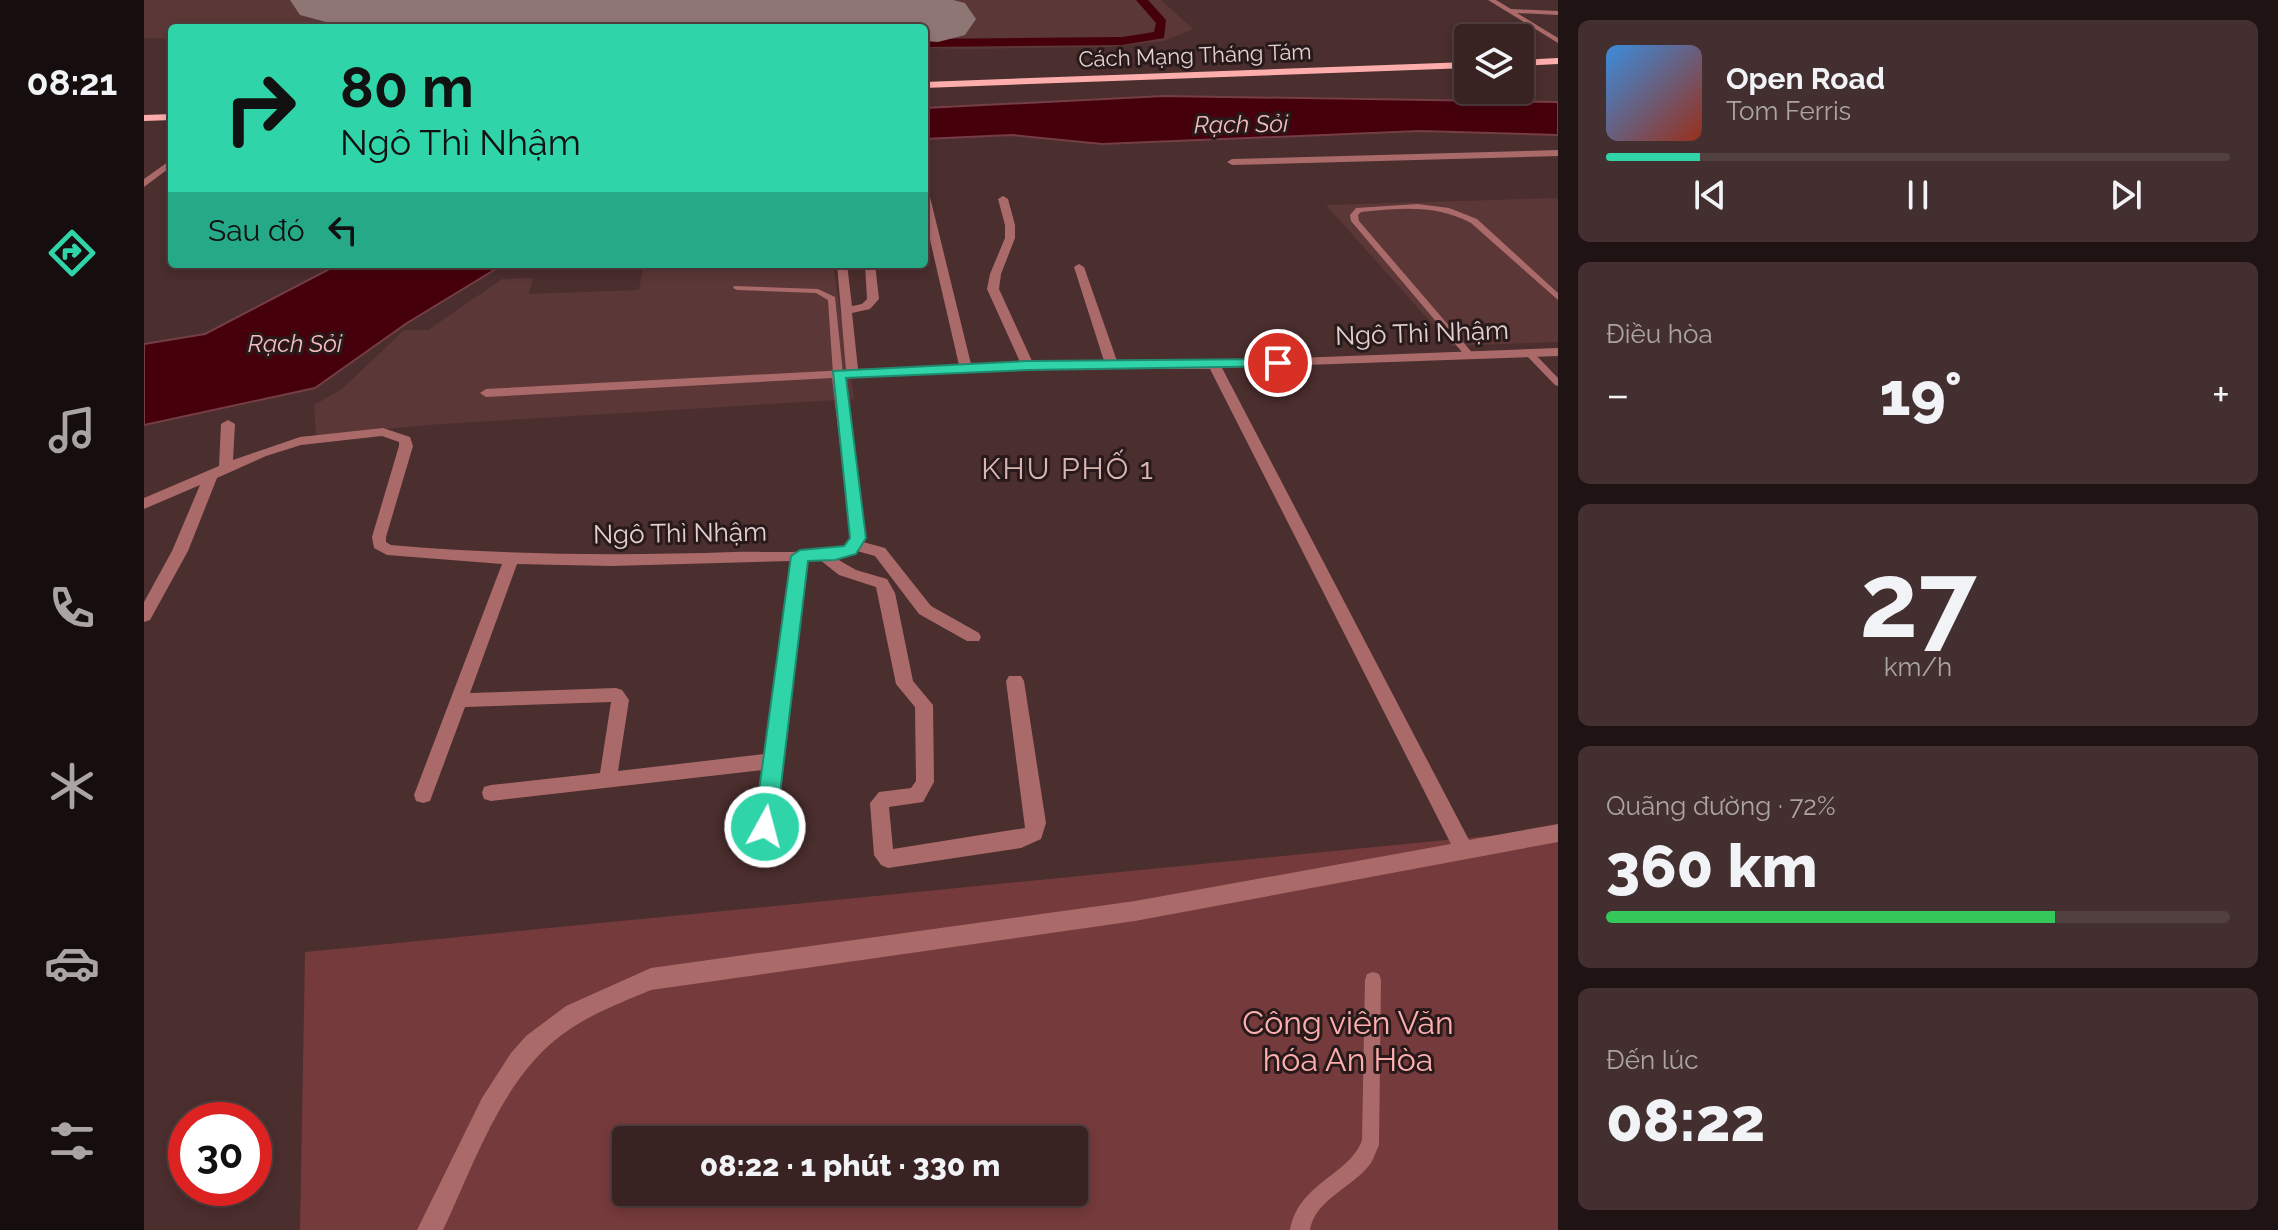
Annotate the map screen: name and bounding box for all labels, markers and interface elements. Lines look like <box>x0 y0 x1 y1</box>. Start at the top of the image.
map controls <box>1454 24 1534 104</box>
button: layers <box>1454 24 1534 104</box>
street label: Cách Mạng Tháng Tám <box>1078 38 1312 72</box>
text: 80 m <box>340 54 474 120</box>
icon: right <box>208 56 312 160</box>
text: 08:21 <box>27 61 117 103</box>
text: Open Road <box>1726 61 1885 96</box>
text: Tom Ferris <box>1726 96 1851 126</box>
water label: Rạch Sỏi <box>1194 109 1289 139</box>
text: Ngô Thì Nhậm <box>340 121 581 163</box>
icon: previous <box>1688 173 1732 217</box>
icon: pause <box>1896 173 1940 217</box>
icon: next <box>2104 173 2148 217</box>
icon: left <box>321 208 365 252</box>
text: Sau đó <box>208 213 305 248</box>
icon: directions <box>44 225 100 281</box>
street label: Ngô Thì Nhậm <box>1335 315 1509 351</box>
text: Điều hòa <box>1606 319 1713 349</box>
water label: Rạch Sỏi <box>248 329 343 358</box>
pin <box>1244 329 1312 397</box>
icon: arrive <box>1256 341 1300 385</box>
text: 19° <box>1880 359 1962 429</box>
text: − <box>1606 369 1630 420</box>
text: + <box>2212 369 2230 420</box>
icon: music <box>44 402 100 458</box>
district label: KHU PHỐ 1 <box>981 449 1155 486</box>
street label: Ngô Thì Nhậm <box>593 516 767 550</box>
text: 27 <box>1859 539 1977 661</box>
icon: phone <box>44 580 100 636</box>
text: km/h <box>1884 652 1952 682</box>
icon: climate <box>44 758 100 814</box>
position arrow <box>723 785 807 869</box>
text: Quãng đường · 72% <box>1606 791 1835 821</box>
text: 360 km <box>1606 831 1818 901</box>
icon: car <box>44 935 100 991</box>
park label: Công viên Văn hóa An Hòa <box>1242 1004 1454 1078</box>
text: Đến lúc <box>1606 1045 1699 1075</box>
text: 08:22 <box>1606 1085 1765 1155</box>
speed limit sign: 30 <box>168 1102 272 1206</box>
icon: filters <box>44 1113 100 1169</box>
text: 08:22 · 1 phút · 330 m <box>700 1148 1000 1183</box>

